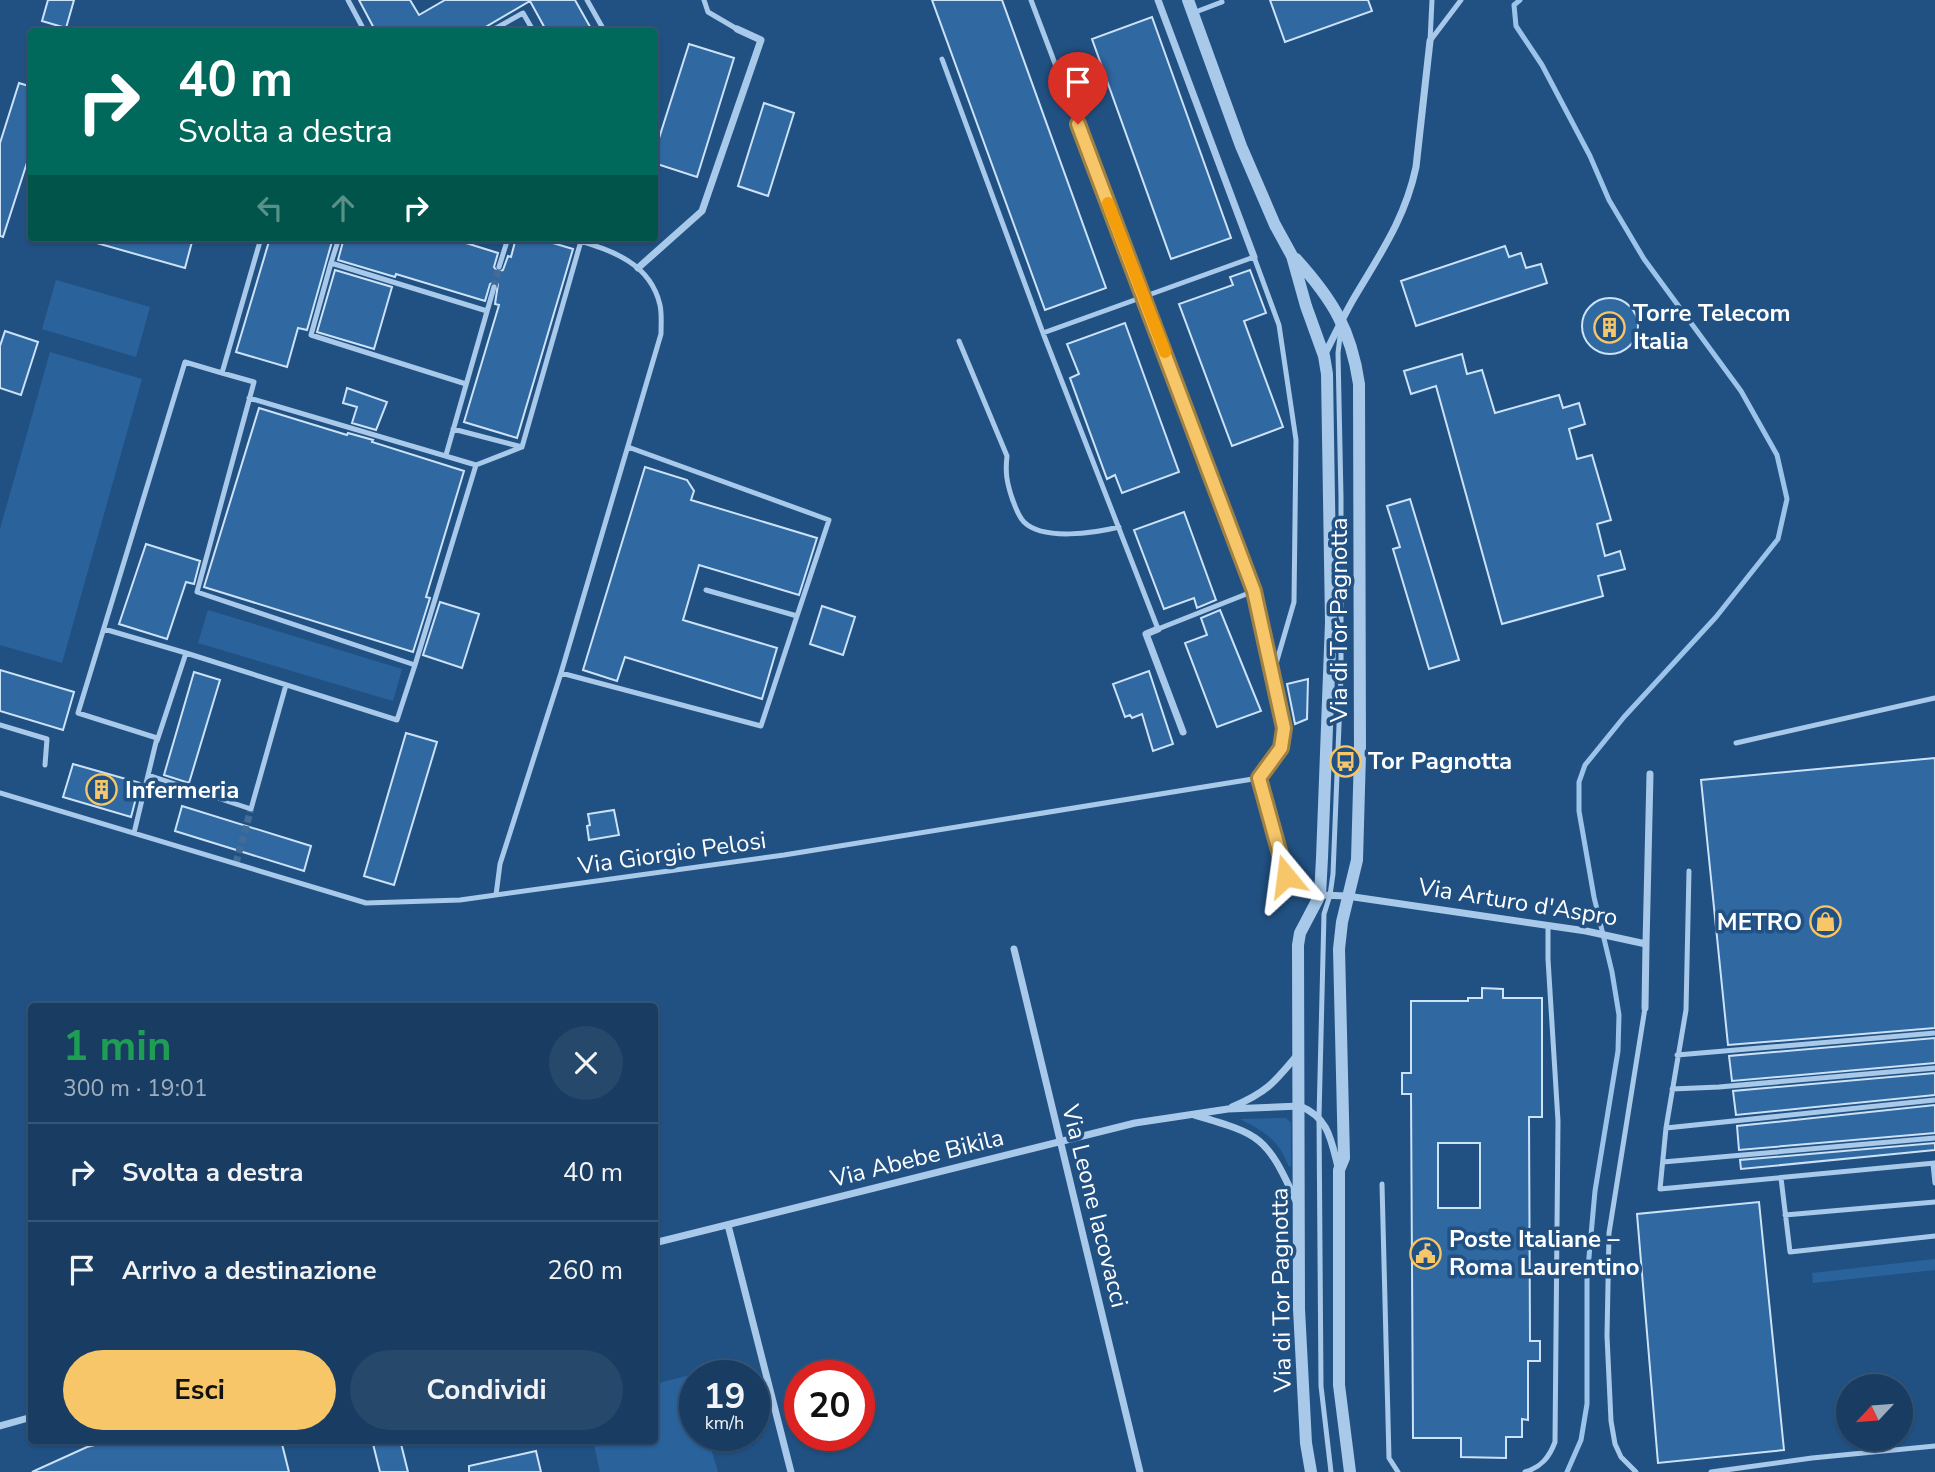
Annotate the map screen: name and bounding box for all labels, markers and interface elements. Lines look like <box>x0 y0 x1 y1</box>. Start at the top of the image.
text: 40 m <box>178 46 293 113</box>
pin <box>1048 52 1108 124</box>
icon: right <box>63 56 154 147</box>
icon: arrive <box>1059 63 1097 101</box>
text: Svolta a destra <box>178 110 393 153</box>
icon: left <box>251 189 289 227</box>
icon: ahead <box>324 189 362 227</box>
icon: right <box>397 189 435 227</box>
place label: Torre Telecom Italia <box>1633 297 1791 357</box>
building icon: Torre Telecom Italia <box>1593 310 1627 344</box>
street label: Via di Tor Pagnotta <box>1323 518 1355 723</box>
bus stop icon: Tor Pagnotta <box>1328 744 1362 778</box>
place label: Tor Pagnotta <box>1368 745 1512 777</box>
building icon: Infermeria <box>85 773 119 807</box>
place label: Infermeria <box>125 774 239 806</box>
street label: Via Giorgio Pelosi <box>575 824 768 882</box>
position arrow <box>1249 839 1323 913</box>
street label: Via Arturo d'Aspro <box>1415 870 1620 934</box>
shop icon: METRO <box>1808 905 1842 939</box>
place label: METRO <box>1717 906 1802 938</box>
text: 1 min <box>63 1018 172 1075</box>
button: close <box>549 1026 623 1100</box>
text: 300 m · 19:01 <box>63 1073 208 1104</box>
street label: Via Leone Iacovacci <box>1054 1100 1136 1311</box>
street label: Via Abebe Bikila <box>826 1121 1007 1195</box>
icon: right <box>63 1153 101 1191</box>
text: Svolta a destra <box>122 1155 304 1190</box>
text: 40 m <box>563 1155 623 1190</box>
street label: Via di Tor Pagnotta <box>1263 1187 1299 1394</box>
place label: Poste Italiane – Roma Laurentino <box>1449 1223 1640 1283</box>
public building icon: Poste Italiane – Roma Laurentino <box>1409 1236 1443 1270</box>
icon: arrive <box>63 1251 101 1289</box>
text: Arrivo a destinazione <box>122 1253 377 1288</box>
text: 260 m <box>547 1253 623 1288</box>
button: Esci <box>63 1350 336 1430</box>
button: Condividi <box>350 1350 623 1430</box>
speed limit sign: 20 <box>784 1360 875 1451</box>
text: 19 <box>703 1373 746 1420</box>
north arrow <box>1836 1374 1913 1451</box>
map controls <box>1836 1374 1913 1451</box>
text: km/h <box>705 1411 744 1435</box>

